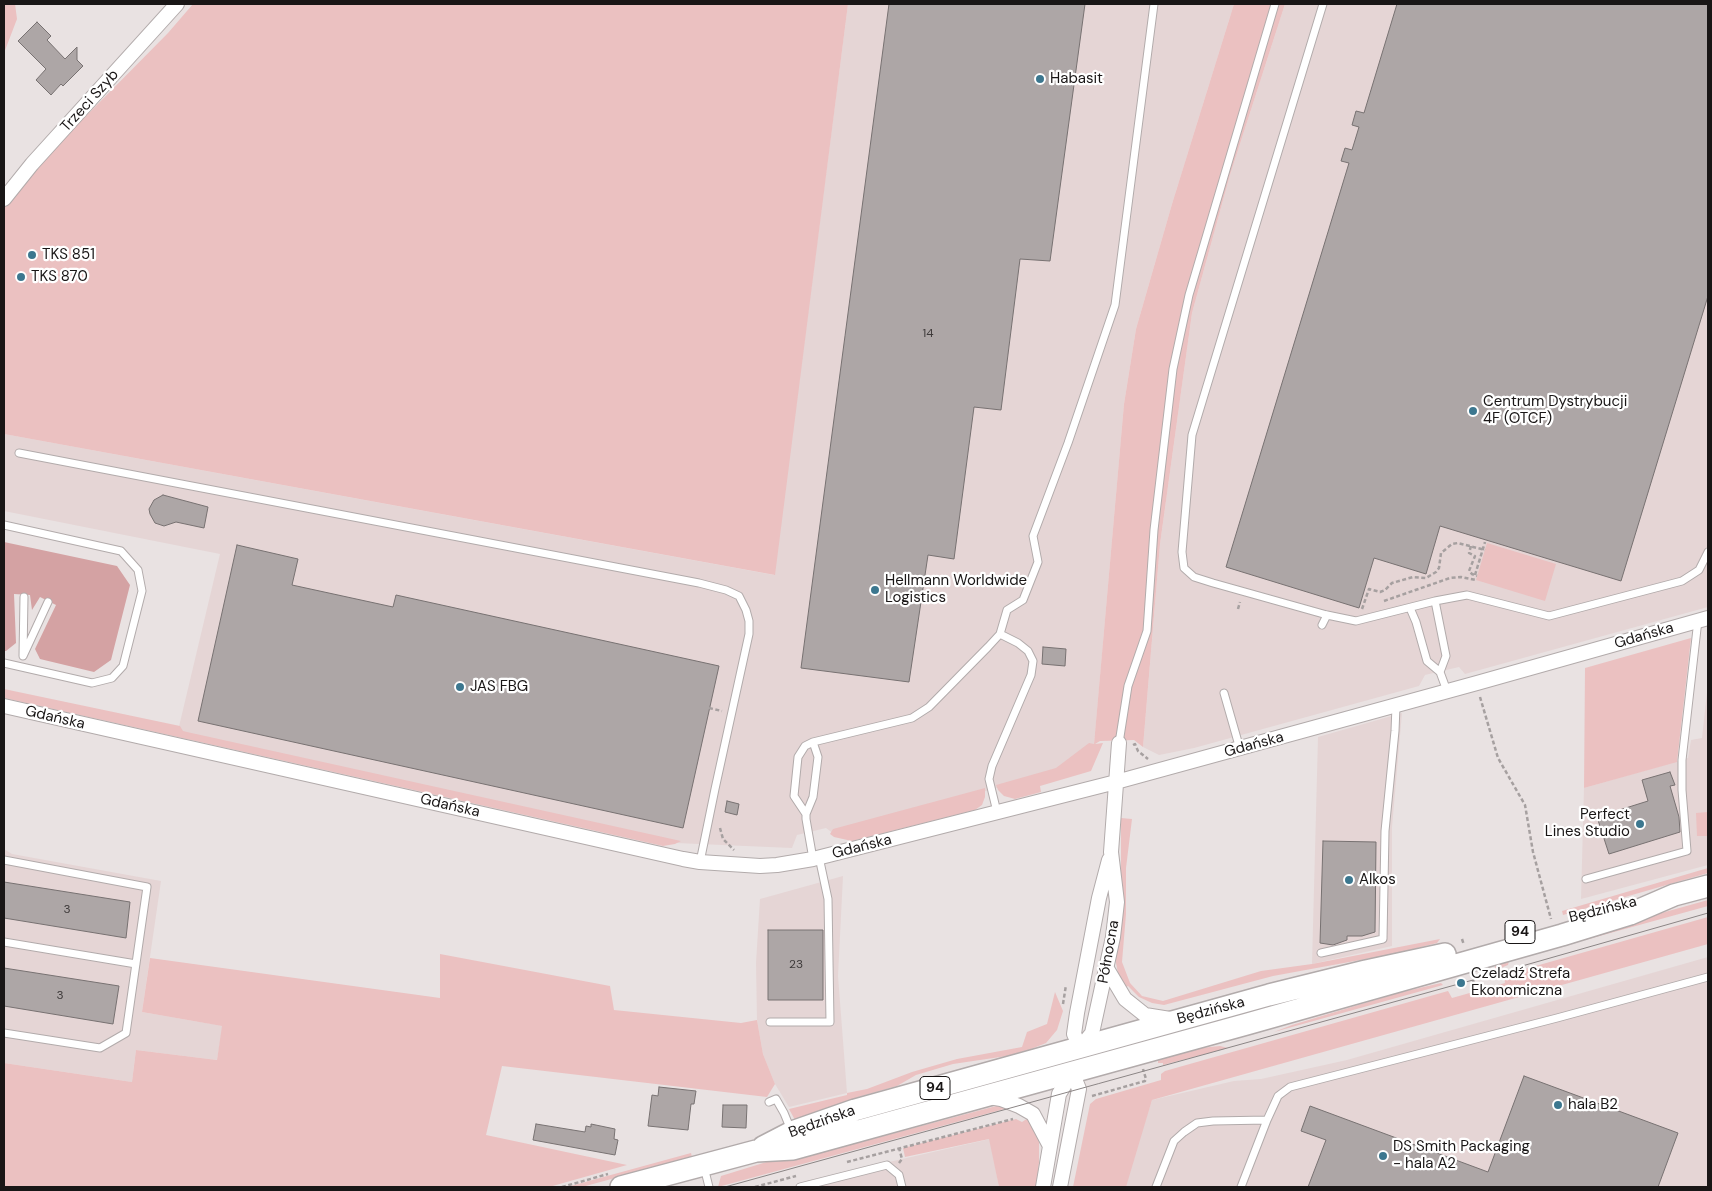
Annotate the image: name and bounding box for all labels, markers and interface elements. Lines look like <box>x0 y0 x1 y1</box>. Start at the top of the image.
street label: Trzeci Szyb <box>57 66 123 136</box>
place label: Habasit <box>1050 70 1103 88</box>
marker: Habasit <box>1034 73 1046 85</box>
place label: TKS 851 <box>42 246 95 264</box>
marker: TKS 851 <box>26 249 38 261</box>
place label: TKS 870 <box>31 268 88 286</box>
marker: TKS 870 <box>15 271 27 283</box>
house number: 14 <box>922 327 934 341</box>
place label: Centrum Dystrybucji 4F (OTCF) <box>1483 393 1627 428</box>
marker: Centrum Dystrybucji 4F (OTCF) <box>1467 405 1479 417</box>
place label: Hellmann Worldwide Logistics <box>885 572 1027 607</box>
marker: Hellmann Worldwide Logistics <box>869 584 881 596</box>
street label: Gdańska <box>1612 619 1676 653</box>
place label: JAS FBG <box>470 678 528 696</box>
marker: JAS FBG <box>454 681 466 693</box>
street label: Gdańska <box>23 702 87 734</box>
street label: Gdańska <box>1222 728 1286 762</box>
street label: Gdańska <box>418 790 482 822</box>
place label: Perfect Lines Studio <box>1545 806 1630 841</box>
marker: Perfect Lines Studio <box>1634 818 1646 830</box>
street label: Gdańska <box>830 831 894 863</box>
place label: Alkos <box>1359 871 1396 889</box>
marker: Alkos <box>1343 874 1355 886</box>
street label: Będzińska <box>1567 893 1639 927</box>
house number: 3 <box>63 903 71 917</box>
street label: Północna <box>1095 919 1123 985</box>
road number: 94 <box>1505 920 1535 944</box>
house number: 23 <box>789 958 803 972</box>
place label: Czeladź Strefa Ekonomiczna <box>1471 965 1570 1000</box>
marker: Czeladź Strefa Ekonomiczna <box>1455 977 1467 989</box>
house number: 3 <box>56 989 64 1003</box>
street label: Będzińska <box>1175 993 1247 1029</box>
road number: 94 <box>920 1076 950 1100</box>
place label: hala B2 <box>1568 1096 1618 1114</box>
marker: hala B2 <box>1552 1099 1564 1111</box>
street label: Będzińska <box>786 1102 858 1142</box>
place label: DS Smith Packaging - hala A2 <box>1393 1138 1530 1173</box>
marker: DS Smith Packaging - hala A2 <box>1377 1150 1389 1162</box>

